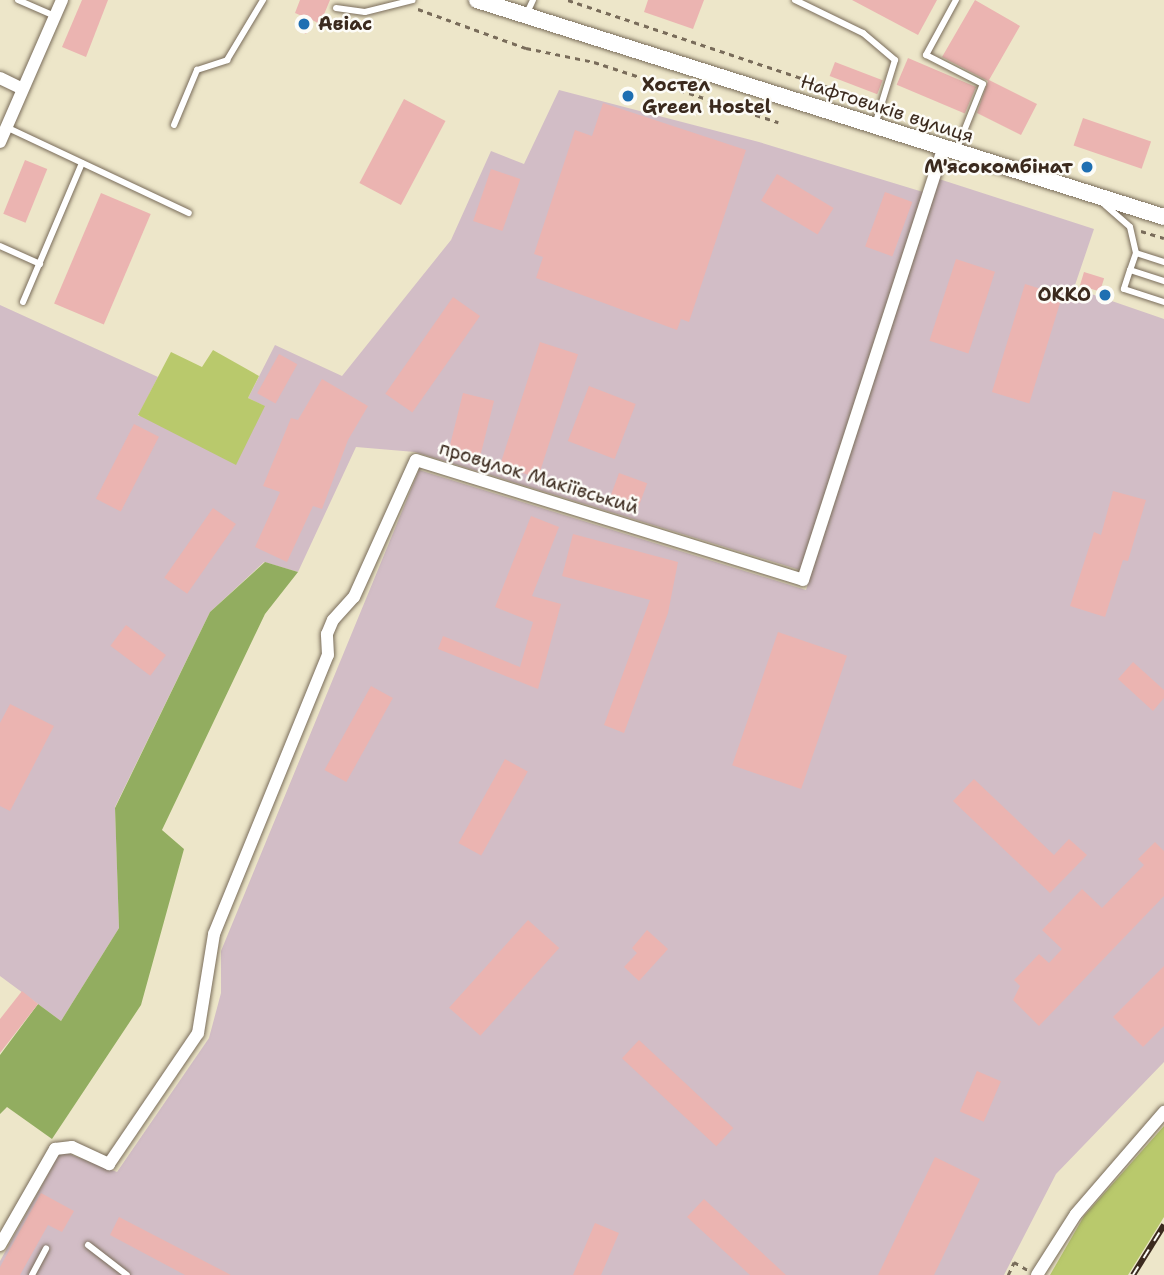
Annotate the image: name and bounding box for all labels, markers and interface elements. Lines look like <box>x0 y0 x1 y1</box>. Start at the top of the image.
place label: Авіас <box>318 13 372 35</box>
marker: Авіас <box>296 16 312 32</box>
street label: Нафтовиків вулиця <box>797 70 977 148</box>
place label: Хостел Green Hostel <box>642 74 771 118</box>
marker: Хостел Green Hostel <box>620 88 636 104</box>
place label: М'ясокомбінат <box>924 156 1073 178</box>
marker: М'ясокомбінат <box>1079 159 1095 175</box>
place label: ОККО <box>1038 284 1091 306</box>
marker: ОККО <box>1097 287 1113 303</box>
street label: провулок Макіївський <box>437 437 641 519</box>

